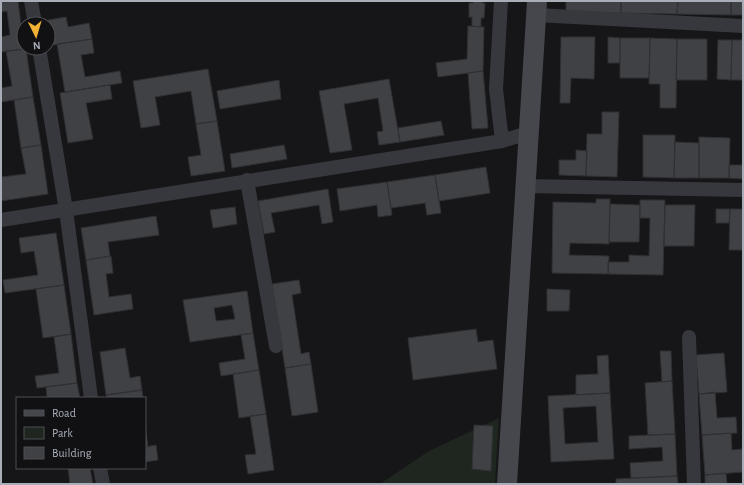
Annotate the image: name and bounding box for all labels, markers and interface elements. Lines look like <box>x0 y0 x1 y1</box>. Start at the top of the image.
north arrow <box>16 16 56 56</box>
text: N <box>33 40 41 51</box>
legend <box>16 397 146 469</box>
text: Road <box>52 407 76 419</box>
text: Park <box>52 427 73 439</box>
text: Building <box>52 447 92 459</box>

